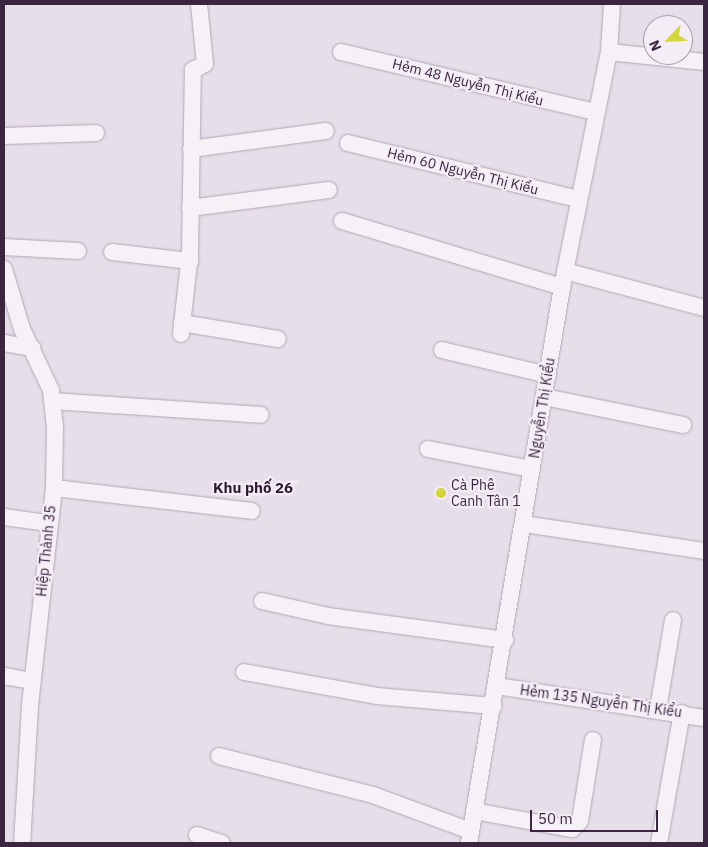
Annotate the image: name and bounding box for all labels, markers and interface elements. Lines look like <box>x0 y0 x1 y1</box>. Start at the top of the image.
north arrow <box>643 15 693 65</box>
text: N <box>645 37 665 54</box>
street label: Hẻm 48 Nguyễn Thị Kiểu <box>391 55 545 109</box>
street label: Hẻm 60 Nguyễn Thị Kiểu <box>386 144 540 198</box>
street label: Nguyễn Thị Kiểu <box>526 356 558 460</box>
place label: Cà Phê Canh Tân 1 <box>451 477 521 510</box>
district label: Khu phố 26 <box>213 479 293 497</box>
marker: Cà Phê Canh Tân 1 <box>435 487 447 499</box>
street label: Hiệp Thành 35 <box>33 504 59 598</box>
street label: Hẻm 135 Nguyễn Thị Kiểu <box>519 681 683 721</box>
scale bar <box>533 800 660 832</box>
text: 50 m <box>538 809 573 828</box>

